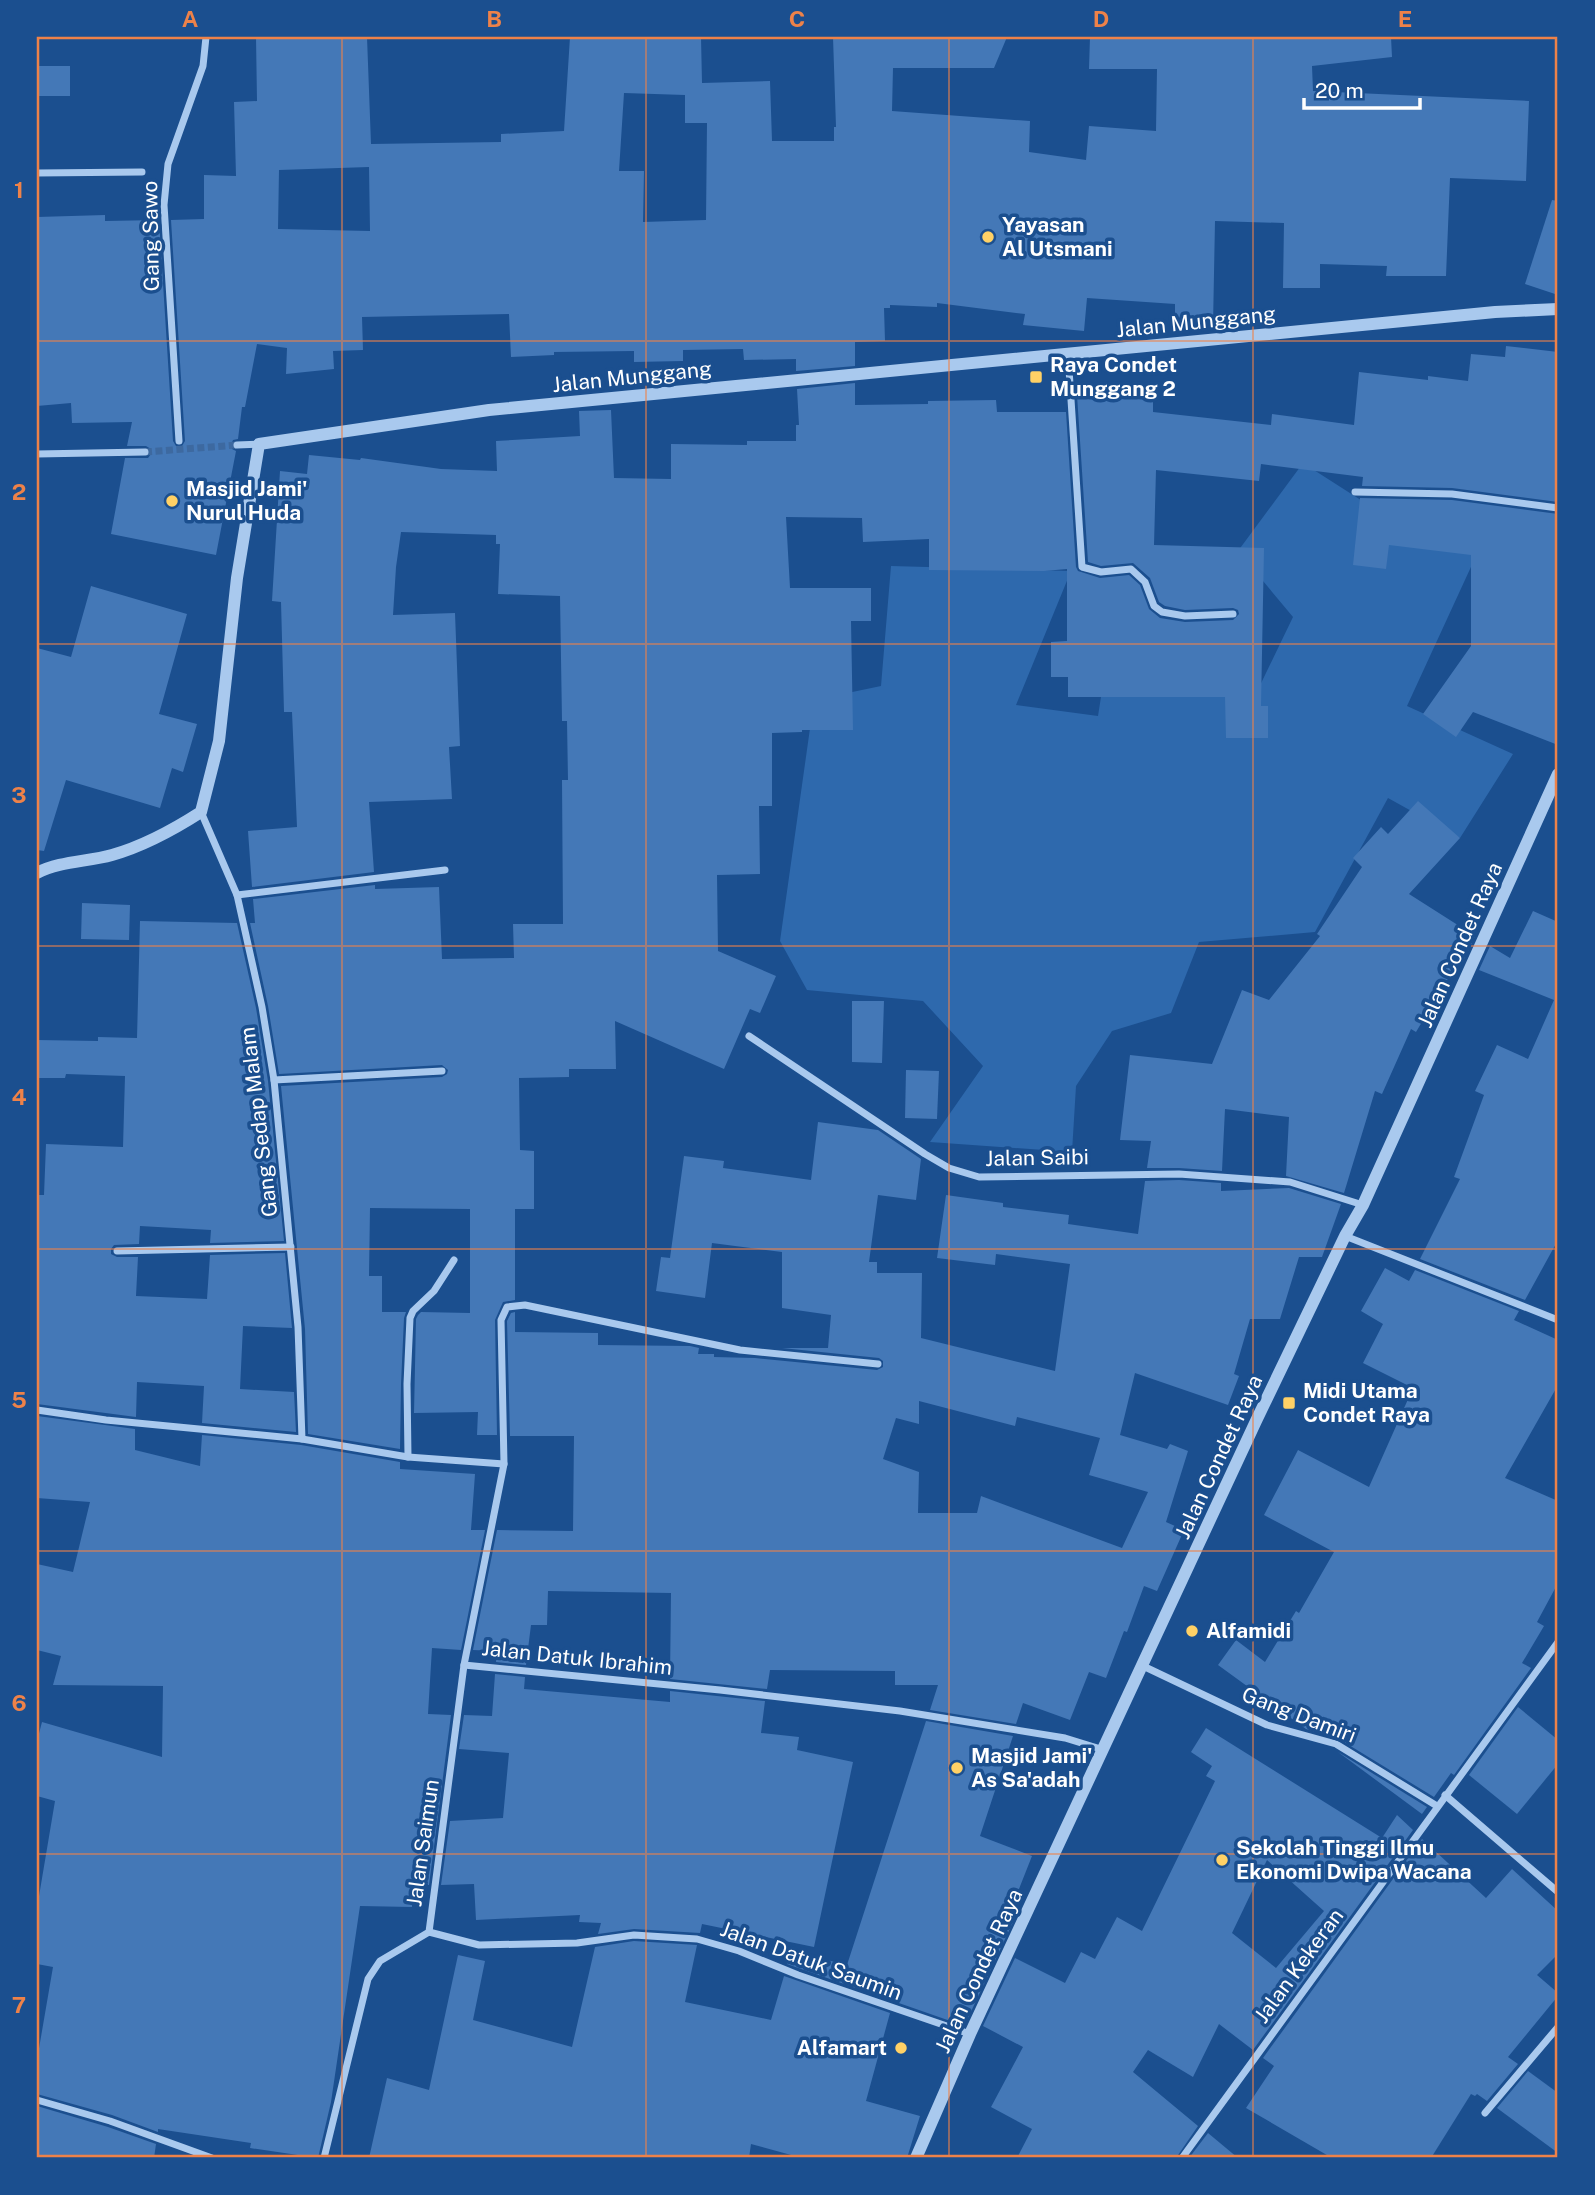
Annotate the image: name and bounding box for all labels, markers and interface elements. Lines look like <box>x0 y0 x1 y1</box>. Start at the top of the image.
text: A <box>182 5 199 32</box>
text: B <box>486 5 502 32</box>
text: C <box>789 5 805 32</box>
text: D <box>1093 5 1109 32</box>
text: E <box>1398 5 1412 32</box>
scale bar <box>1304 66 1420 110</box>
text: 20 m <box>1315 78 1364 103</box>
text: 1 <box>14 176 24 203</box>
street label: Gang Sawo <box>137 180 164 292</box>
place label: Yayasan Al Utsmani <box>1002 212 1113 261</box>
marker: Yayasan Al Utsmani <box>980 229 996 245</box>
street label: Jalan Munggang <box>1115 301 1277 342</box>
place label: Raya Condet Munggang 2 <box>1050 352 1177 401</box>
street label: Jalan Munggang <box>551 356 713 397</box>
marker: Raya Condet Munggang 2 <box>1028 369 1044 385</box>
place label: Masjid Jami' Nurul Huda <box>186 476 307 525</box>
text: 2 <box>12 478 26 505</box>
marker: Masjid Jami' Nurul Huda <box>164 493 180 509</box>
text: 3 <box>11 781 27 808</box>
street label: Jalan Condet Raya <box>1412 858 1507 1031</box>
street label: Gang Sedap Malam <box>234 1026 283 1218</box>
text: 4 <box>11 1083 27 1110</box>
street label: Jalan Saibi <box>985 1144 1089 1171</box>
street label: Jalan Condet Raya <box>1170 1371 1268 1543</box>
place label: Midi Utama Condet Raya <box>1303 1378 1430 1427</box>
text: 5 <box>11 1386 27 1413</box>
marker: Midi Utama Condet Raya <box>1281 1395 1297 1411</box>
place label: Alfamidi <box>1206 1618 1291 1643</box>
marker: Alfamidi <box>1184 1623 1200 1639</box>
street label: Jalan Datuk Ibrahim <box>481 1635 674 1680</box>
street label: Gang Damiri <box>1239 1681 1360 1748</box>
text: 6 <box>11 1689 27 1716</box>
place label: Masjid Jami' As Sa'adah <box>971 1743 1092 1792</box>
marker: Masjid Jami' As Sa'adah <box>949 1760 965 1776</box>
street label: Jalan Saimun <box>401 1778 444 1908</box>
place label: Sekolah Tinggi Ilmu Ekonomi Dwipa Wacana <box>1236 1835 1472 1884</box>
marker: Sekolah Tinggi Ilmu Ekonomi Dwipa Wacana <box>1214 1852 1230 1868</box>
street label: Jalan Condet Raya <box>930 1885 1028 2057</box>
street label: Jalan Kekeran <box>1249 1904 1348 2028</box>
street label: Jalan Datuk Saumin <box>717 1916 905 2005</box>
text: 7 <box>12 1991 26 2018</box>
place label: Alfamart <box>797 2035 887 2060</box>
marker: Alfamart <box>893 2040 909 2056</box>

